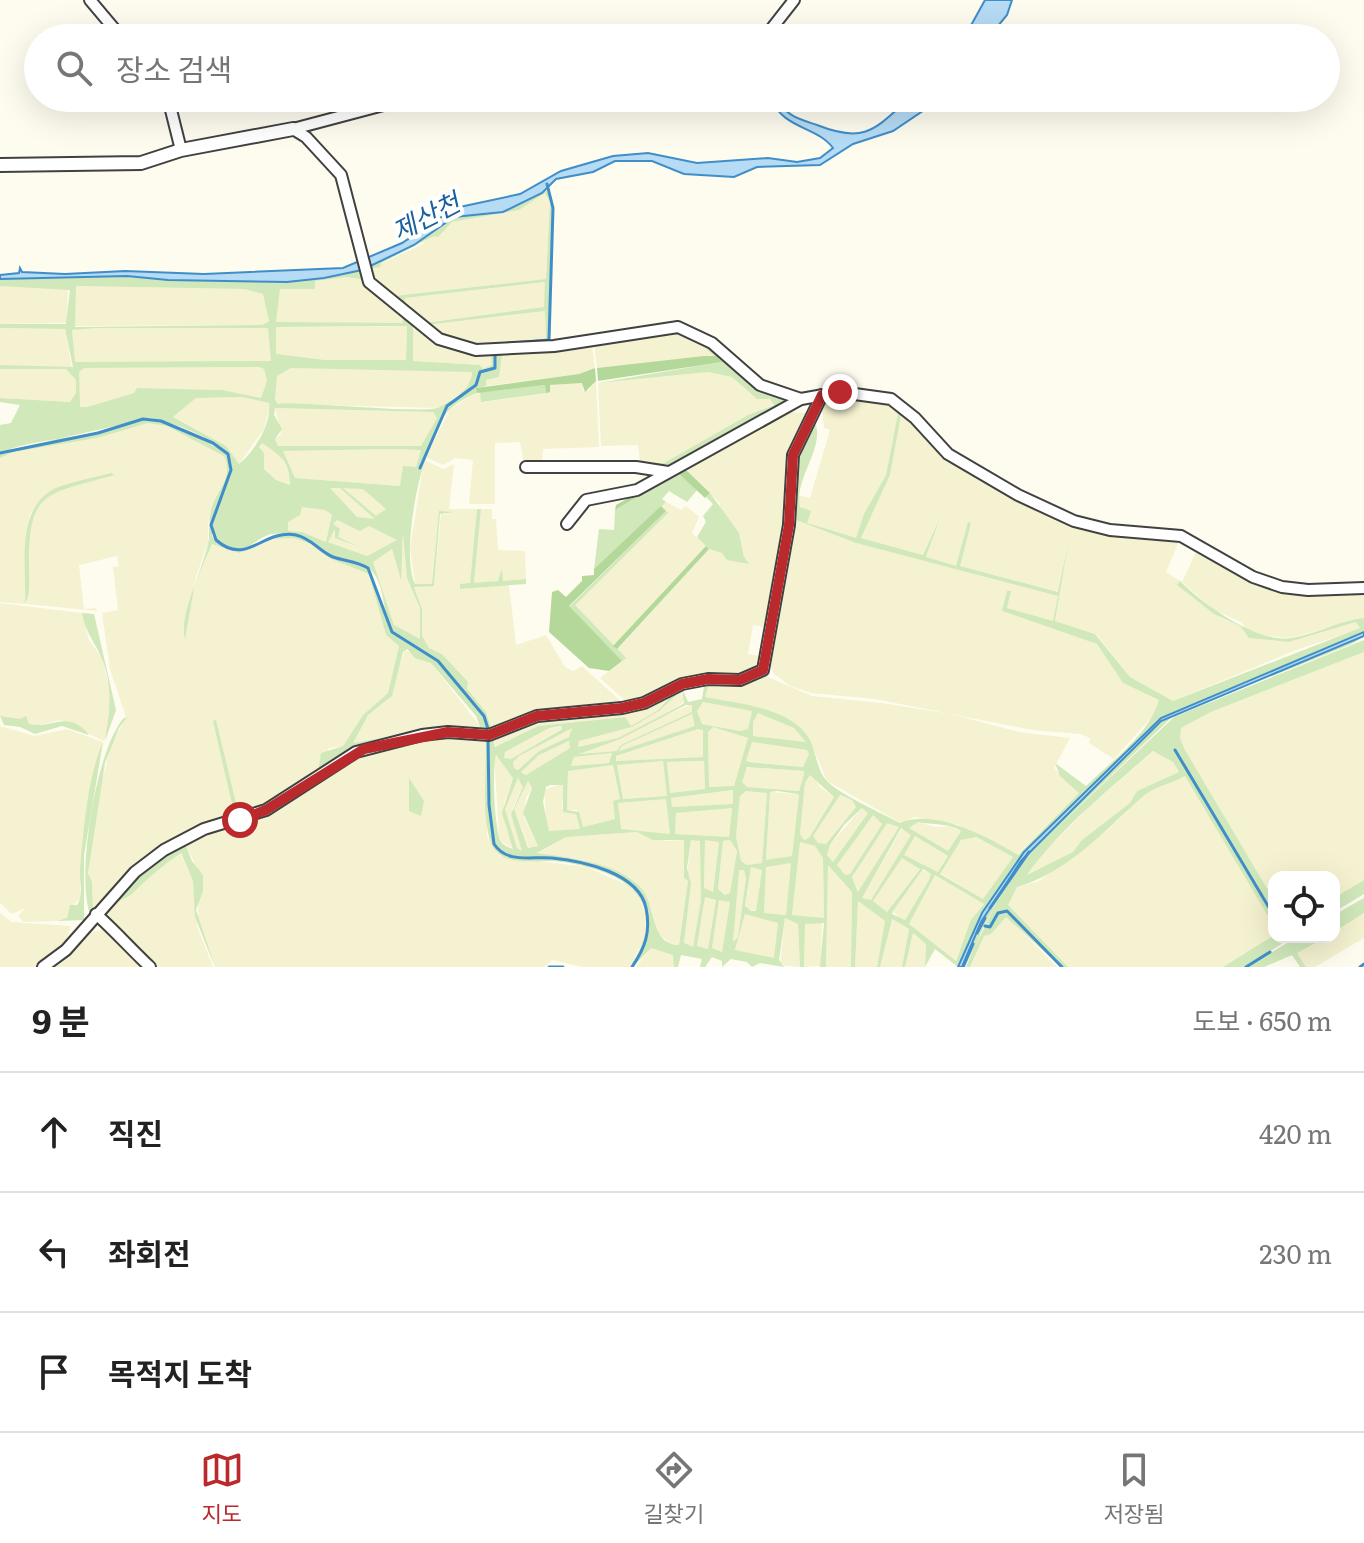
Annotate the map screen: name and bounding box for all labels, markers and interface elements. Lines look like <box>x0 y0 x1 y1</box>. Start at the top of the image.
search box <box>24 24 1340 112</box>
icon: search <box>52 46 96 90</box>
text: 장소 검색 <box>116 46 232 90</box>
water label: 제산천 <box>384 180 469 249</box>
route end <box>822 374 858 410</box>
route start <box>222 802 258 838</box>
map controls <box>1268 871 1340 943</box>
button: locate <box>1268 871 1340 943</box>
text: 9 분 <box>32 994 90 1044</box>
text: 도보 · 650 m <box>1192 1000 1332 1039</box>
icon: ahead <box>32 1110 76 1154</box>
text: 직진 <box>108 1110 163 1154</box>
text: 420 m <box>1259 1113 1332 1152</box>
icon: left <box>32 1230 76 1274</box>
text: 좌회전 <box>108 1230 191 1274</box>
text: 230 m <box>1259 1233 1332 1272</box>
icon: arrive <box>32 1350 76 1394</box>
text: 목적지 도착 <box>108 1350 252 1394</box>
tab: 지도 <box>200 1448 244 1529</box>
tab: 길찾기 <box>643 1448 704 1529</box>
tab: 저장됨 <box>1103 1448 1164 1529</box>

